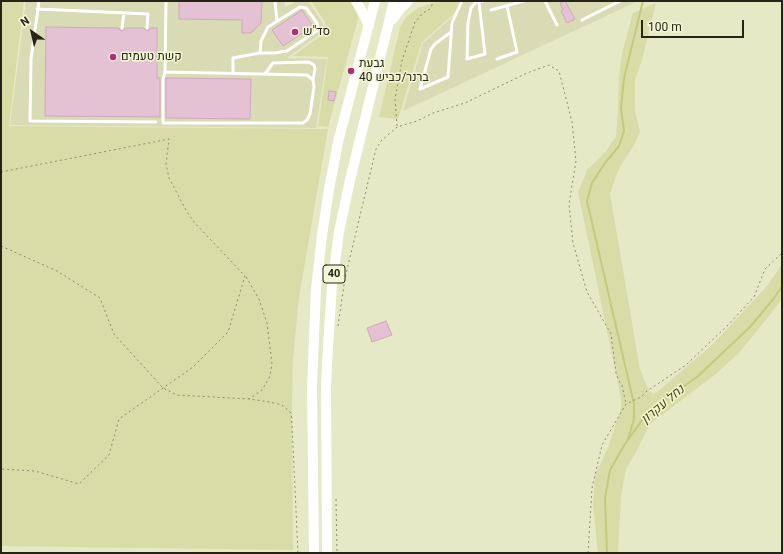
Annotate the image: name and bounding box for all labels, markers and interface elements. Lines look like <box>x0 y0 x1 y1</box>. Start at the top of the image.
north arrow <box>12 12 52 52</box>
scale bar <box>643 12 746 38</box>
text: N <box>18 14 32 29</box>
text: 100 m <box>648 20 682 34</box>
place label: סד"ש <box>303 25 330 39</box>
marker: סד"ש <box>290 27 300 37</box>
place label: קשת טעמים <box>121 50 182 64</box>
marker: קשת טעמים <box>108 52 118 62</box>
place label: גבעת ברנר/כביש 40 <box>359 57 429 85</box>
marker: גבעת ברנר/כביש 40 <box>346 66 356 76</box>
road number: 40 <box>323 265 345 283</box>
water label: נחל עקרון <box>638 382 688 428</box>

